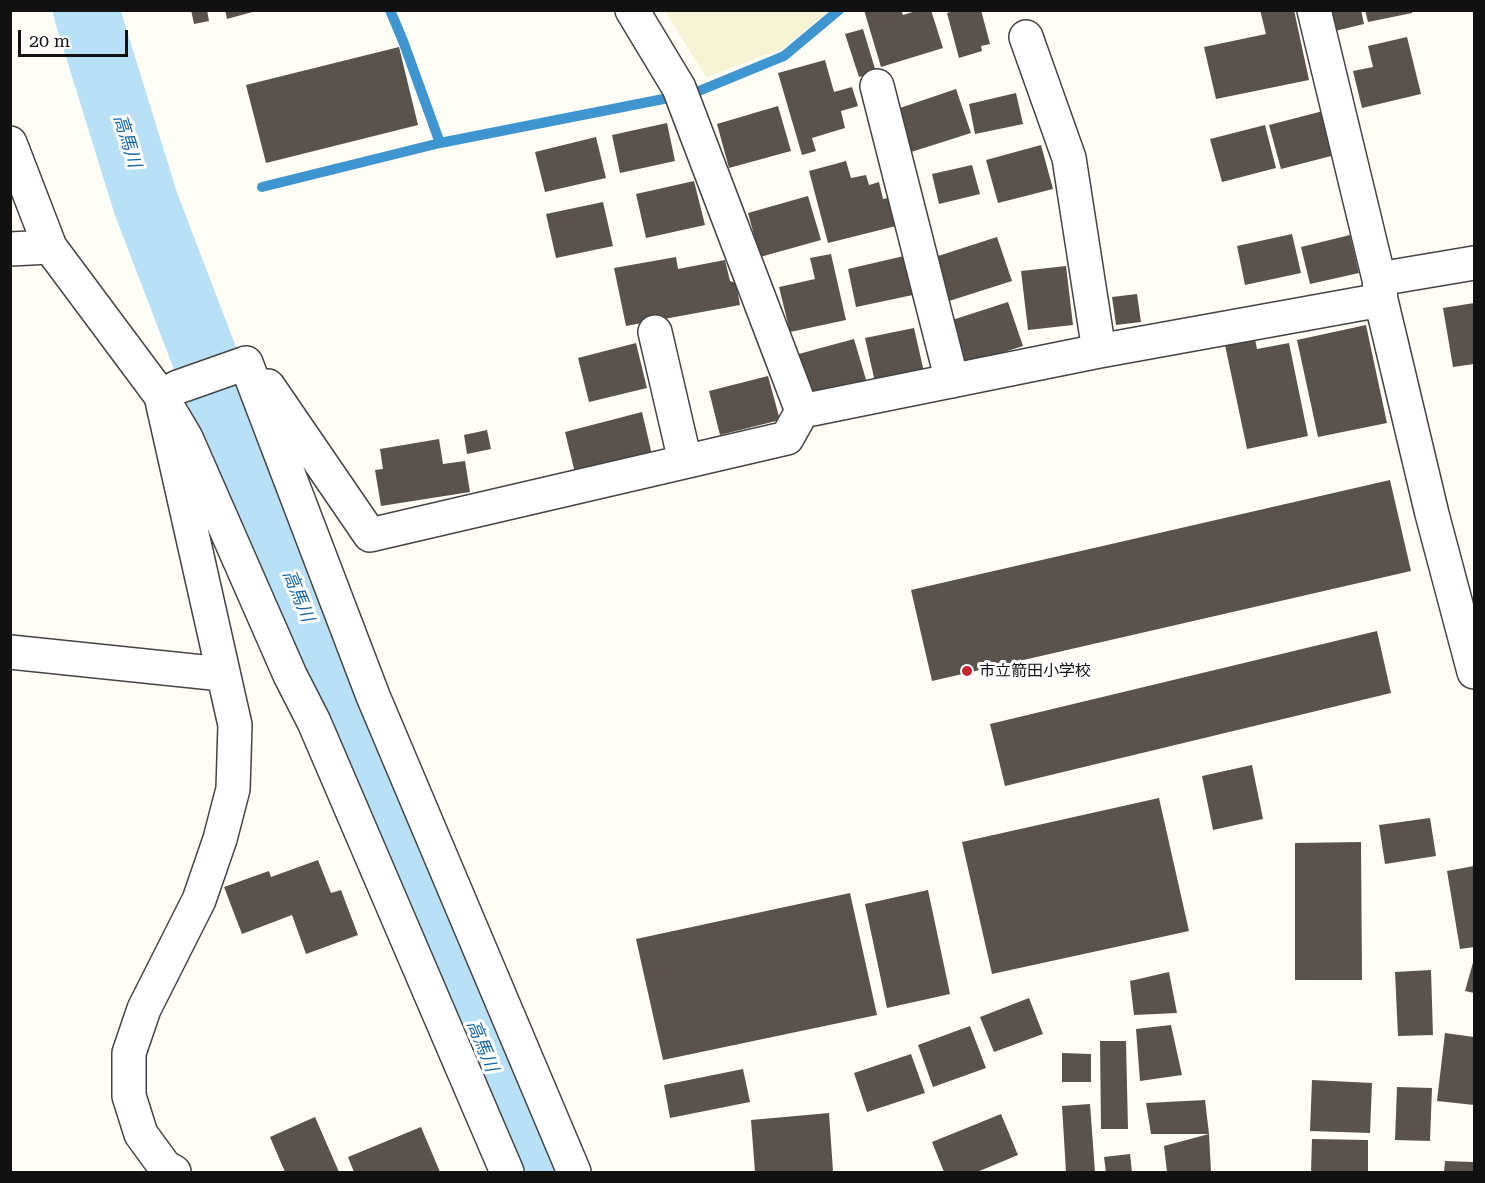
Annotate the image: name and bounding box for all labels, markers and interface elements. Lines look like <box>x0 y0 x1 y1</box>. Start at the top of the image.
scale bar <box>21 18 130 56</box>
text: 20 m <box>29 30 70 51</box>
water label: 高馬川 <box>109 112 145 170</box>
water label: 高馬川 <box>278 567 318 625</box>
place label: 市立箭田小学校 <box>979 661 1091 681</box>
marker: 市立箭田小学校 <box>960 664 974 678</box>
water label: 高馬川 <box>462 1017 502 1075</box>

